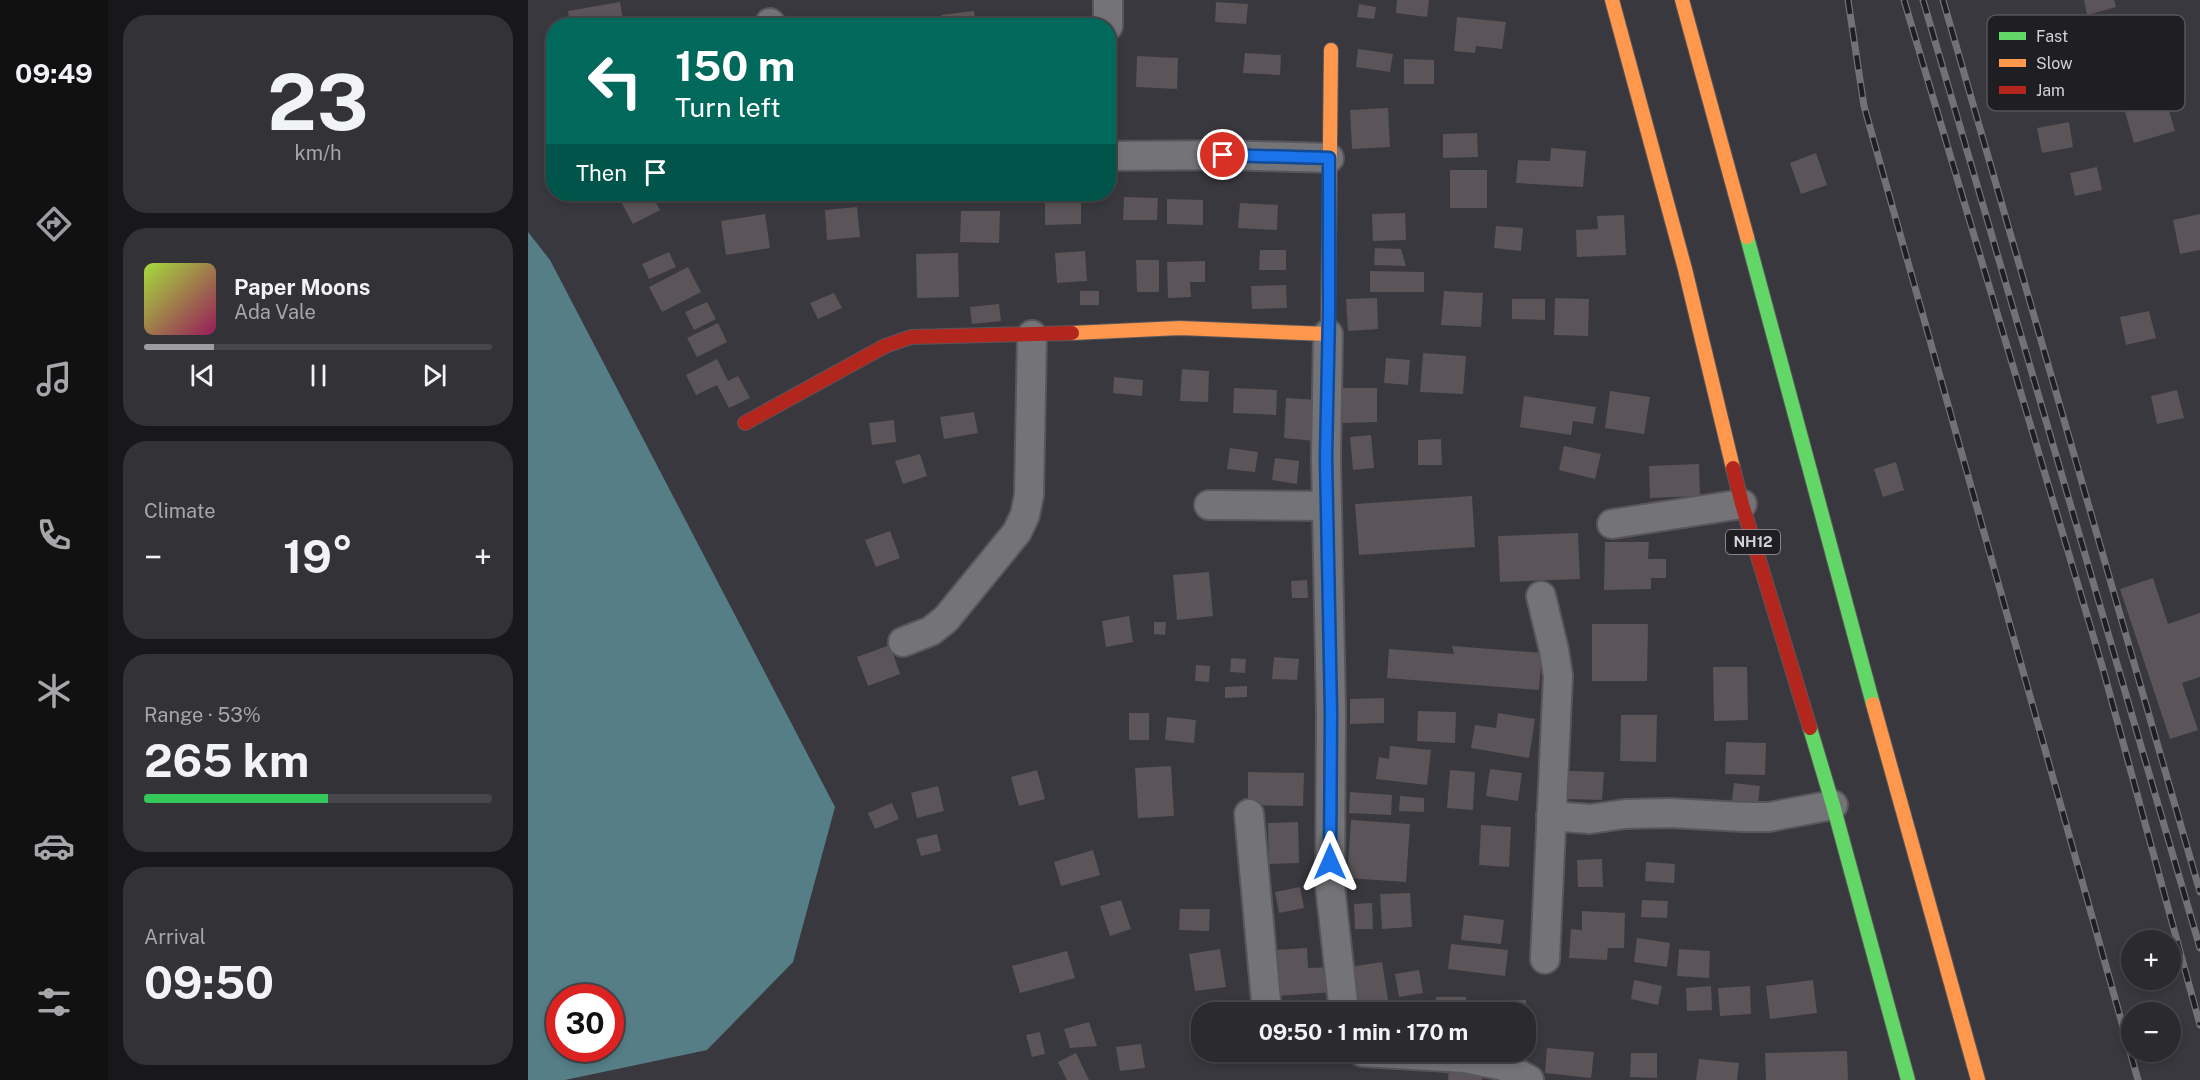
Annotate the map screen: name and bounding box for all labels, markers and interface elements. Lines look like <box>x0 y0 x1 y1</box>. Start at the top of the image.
legend <box>1987 15 2185 111</box>
text: Fast <box>2036 27 2068 46</box>
text: 150 m <box>675 41 795 90</box>
icon: left <box>576 42 654 120</box>
text: Slow <box>2036 54 2073 73</box>
text: 23 <box>267 56 369 148</box>
text: 09:49 <box>15 57 93 89</box>
text: Jam <box>2036 81 2065 100</box>
text: Turn left <box>675 91 781 123</box>
pin <box>1197 129 1248 180</box>
icon: arrive <box>1206 138 1239 171</box>
text: km/h <box>294 141 342 165</box>
icon: arrive <box>639 156 672 189</box>
text: Then <box>576 160 627 186</box>
icon: directions <box>33 203 75 245</box>
text: Paper Moons <box>234 274 370 300</box>
text: Ada Vale <box>234 300 316 324</box>
icon: music <box>33 358 75 400</box>
icon: previous <box>186 359 219 392</box>
icon: pause <box>302 359 335 392</box>
icon: next <box>418 359 451 392</box>
text: Climate <box>144 499 216 523</box>
icon: phone <box>33 514 75 556</box>
text: 19° <box>283 530 353 583</box>
road number: NH12 <box>1726 530 1780 554</box>
text: − <box>144 538 162 576</box>
text: + <box>474 538 492 576</box>
icon: climate <box>33 670 75 712</box>
text: Range · 53% <box>144 703 261 727</box>
text: 265 km <box>144 734 309 787</box>
icon: car <box>33 825 75 867</box>
position arrow <box>1298 830 1362 894</box>
text: Arrival <box>144 925 206 949</box>
map controls <box>2121 930 2181 1062</box>
button: + <box>2121 930 2181 990</box>
text: 09:50 <box>144 956 274 1009</box>
icon: filters <box>33 981 75 1023</box>
speed limit sign: 30 <box>546 984 624 1062</box>
button: − <box>2121 1002 2181 1062</box>
text: 09:50 · 1 min · 170 m <box>1259 1019 1468 1045</box>

